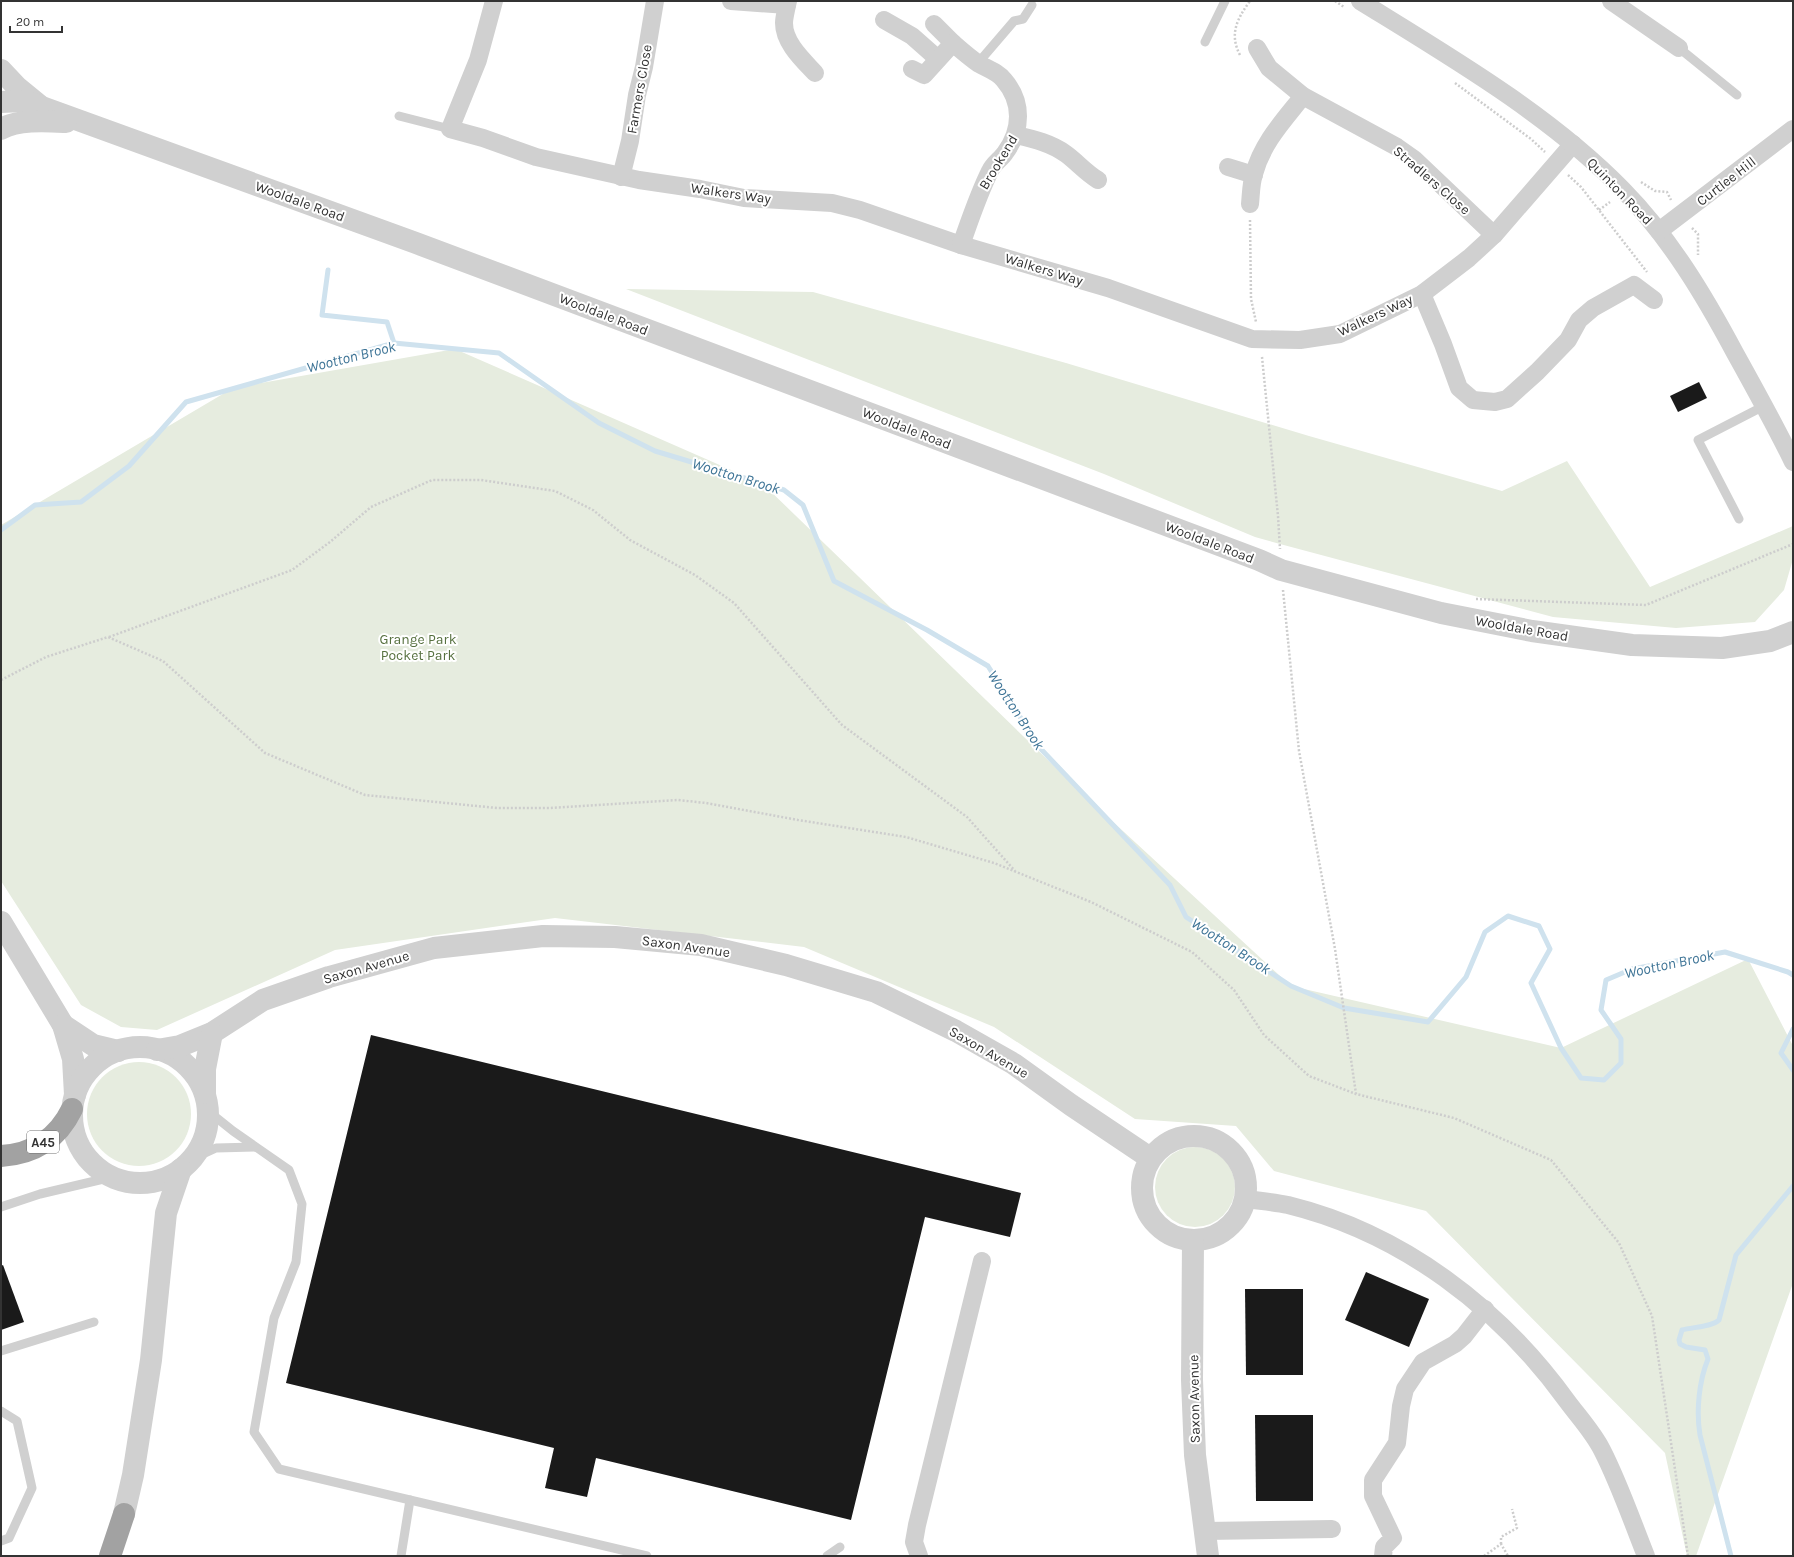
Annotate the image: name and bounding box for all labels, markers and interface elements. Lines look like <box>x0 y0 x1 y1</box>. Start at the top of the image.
scale bar <box>10 8 62 34</box>
text: 20 m <box>16 15 44 29</box>
street label: Farmers Close <box>623 43 656 135</box>
street label: Brookend <box>975 132 1021 193</box>
street label: Stradlers Close <box>1390 142 1474 218</box>
street label: Curtlee Hill <box>1693 153 1759 210</box>
street label: Quinton Road <box>1583 154 1656 229</box>
street label: Wooldale Road <box>253 177 347 226</box>
street label: Walkers Way <box>690 179 773 208</box>
street label: Walkers Way <box>1003 250 1085 290</box>
street label: Wooldale Road <box>557 290 651 339</box>
street label: Walkers Way <box>1335 290 1416 340</box>
water label: Wootton Brook <box>305 337 398 377</box>
street label: Wooldale Road <box>860 404 954 453</box>
water label: Wootton Brook <box>690 454 783 498</box>
street label: Wooldale Road <box>1163 518 1257 567</box>
street label: Wooldale Road <box>1474 612 1570 645</box>
park label: Grange Park Pocket Park <box>379 631 457 664</box>
water label: Wootton Brook <box>984 667 1049 753</box>
water label: Wootton Brook <box>1188 914 1274 979</box>
street label: Saxon Avenue <box>641 932 731 961</box>
water label: Wootton Brook <box>1623 946 1716 982</box>
street label: Saxon Avenue <box>321 947 411 988</box>
street label: Saxon Avenue <box>946 1023 1031 1082</box>
road number: A45 <box>27 1131 59 1153</box>
street label: Saxon Avenue <box>1185 1354 1204 1444</box>

